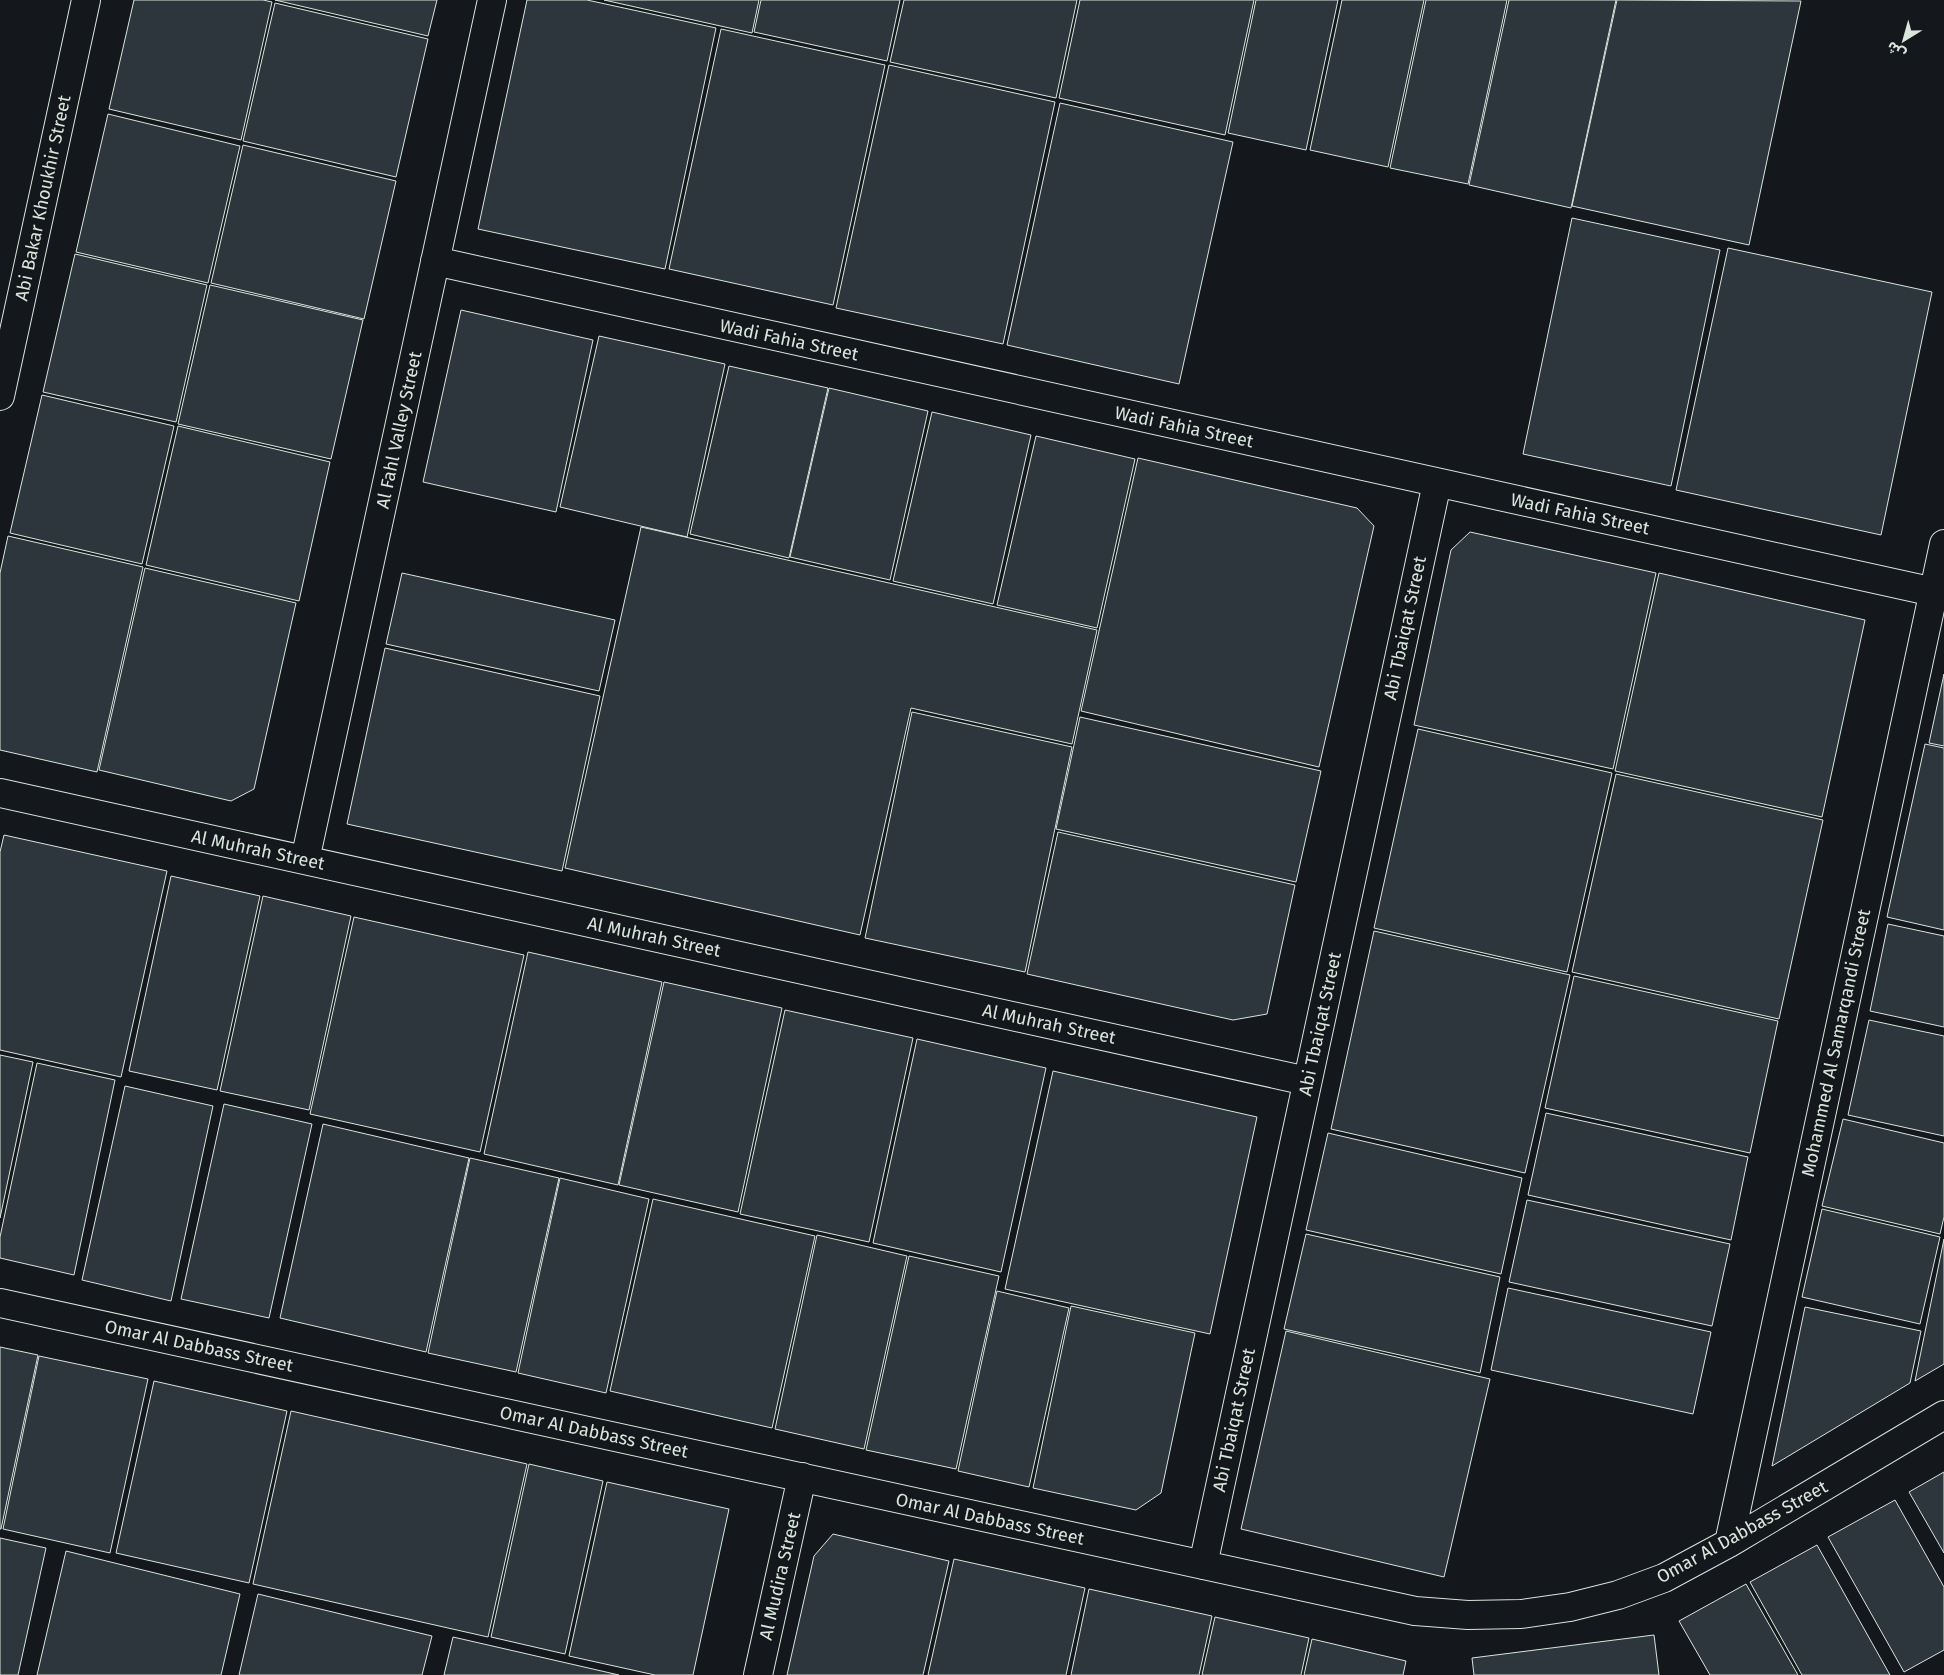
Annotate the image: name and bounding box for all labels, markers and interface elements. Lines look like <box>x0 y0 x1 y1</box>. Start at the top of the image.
north arrow <box>1879 15 1929 65</box>
text: ش <box>1884 37 1909 63</box>
street label: Abi Bakar Khoukhir Street <box>10 93 76 303</box>
street label: Wadi Fahia Street <box>718 315 861 366</box>
street label: Al Fahl Valley Street <box>372 349 427 511</box>
street label: Wadi Fahia Street <box>1113 402 1256 453</box>
street label: Wadi Fahia Street <box>1509 489 1652 540</box>
street label: Abi Tbaiqat Street <box>1379 554 1431 702</box>
street label: Al Muhrah Street <box>189 825 327 875</box>
street label: Mohammed Al Samarqandi Street <box>1797 907 1875 1179</box>
street label: Al Muhrah Street <box>585 912 723 962</box>
street label: Abi Tbaiqat Street <box>1294 950 1346 1098</box>
street label: Al Muhrah Street <box>980 999 1118 1049</box>
street label: Omar Al Dabbass Street <box>103 1315 296 1377</box>
street label: Abi Tbaiqat Street <box>1208 1346 1260 1494</box>
street label: Omar Al Dabbass Street <box>498 1401 691 1463</box>
street label: Omar Al Dabbass Street <box>1653 1476 1832 1588</box>
street label: Omar Al Dabbass Street <box>894 1488 1087 1550</box>
street label: Al Mudira Street <box>755 1510 805 1642</box>

